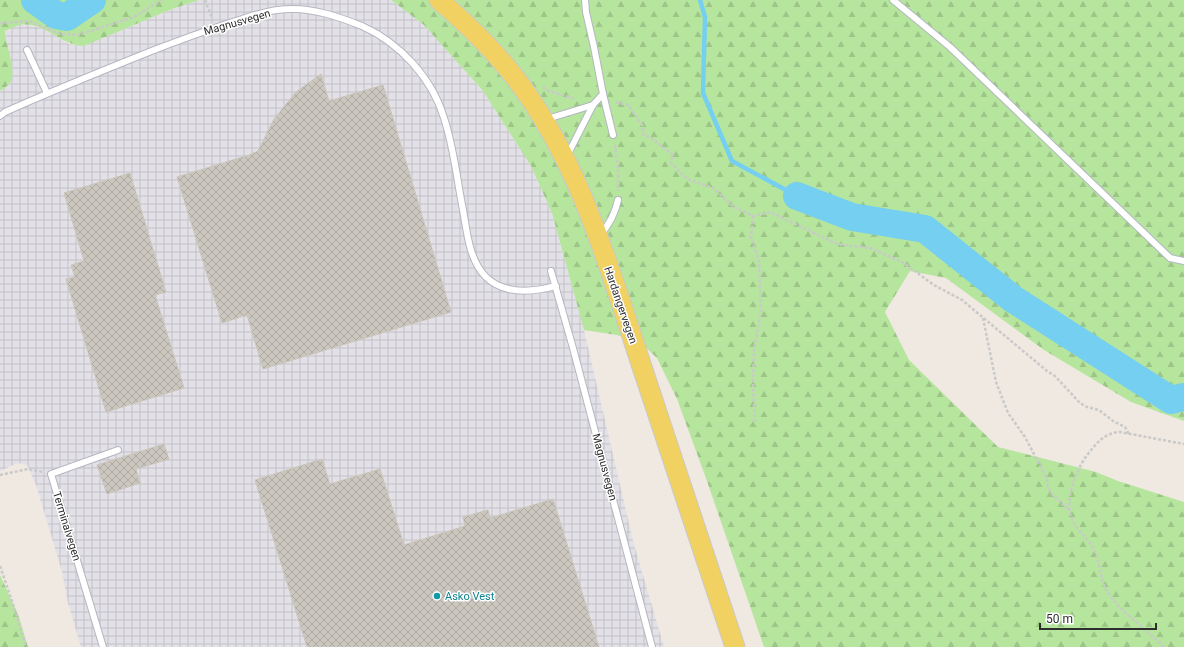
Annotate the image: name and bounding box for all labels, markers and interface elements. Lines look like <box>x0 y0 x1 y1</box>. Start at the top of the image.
street label: Magnusvegen <box>202 7 272 38</box>
street label: Hardangervegen <box>601 265 640 345</box>
street label: Magnusvegen <box>589 432 620 502</box>
street label: Terminalvegen <box>50 490 83 562</box>
place label: Asko Vest <box>445 590 495 603</box>
marker: Asko Vest <box>432 591 442 601</box>
scale bar <box>1040 605 1156 631</box>
text: 50 m <box>1046 612 1073 626</box>

